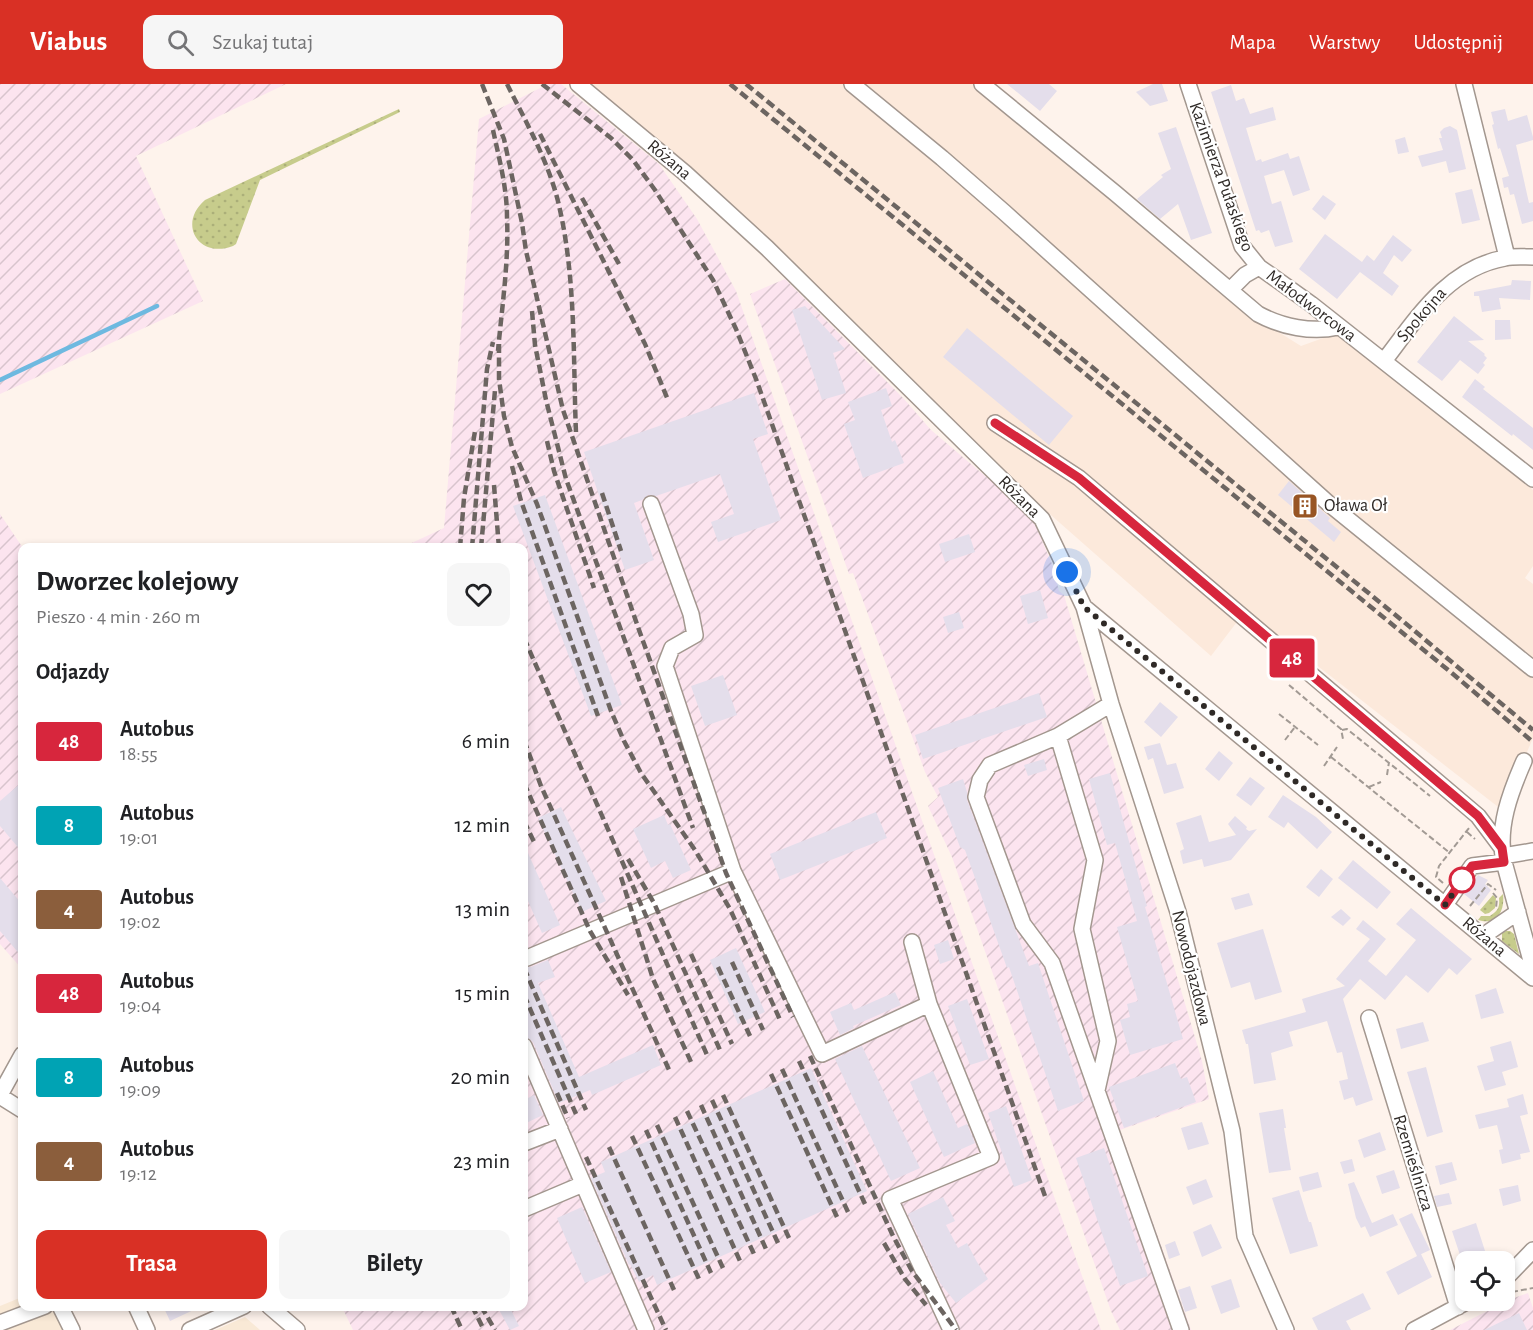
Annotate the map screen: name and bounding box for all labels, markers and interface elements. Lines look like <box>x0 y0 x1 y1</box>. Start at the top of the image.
search box <box>143 15 563 69</box>
icon: search <box>164 26 197 59</box>
text: Viabus <box>30 28 107 56</box>
text: Szukaj tutaj <box>212 31 313 53</box>
text: Mapa <box>1230 32 1276 53</box>
text: Warstwy <box>1309 32 1380 53</box>
text: Udostępnij <box>1413 32 1503 53</box>
street label: Kazimierza Pułaskiego <box>1186 100 1256 254</box>
street label: Różana <box>644 137 694 183</box>
street label: Małodworcowa <box>1263 267 1359 345</box>
street label: Spokojna <box>1394 284 1450 346</box>
street label: Różana <box>995 473 1043 521</box>
building icon: Oława Oł <box>1290 491 1320 521</box>
place label: Oława Oł <box>1324 497 1388 515</box>
your location <box>1052 557 1082 587</box>
button: heart <box>447 563 510 626</box>
text: Dworzec kolejowy <box>36 568 238 596</box>
text: Pieszo · 4 min · 260 m <box>36 607 200 627</box>
line badge: 48 <box>1265 638 1319 678</box>
text: 48 <box>1282 648 1302 669</box>
text: Odjazdy <box>36 661 109 683</box>
text: Autobus <box>120 718 194 740</box>
text: 6 min <box>462 730 510 752</box>
text: 48 <box>59 731 79 752</box>
text: 18:55 <box>120 744 158 764</box>
text: Autobus <box>120 802 194 824</box>
text: 12 min <box>455 814 510 836</box>
text: 8 <box>64 815 74 836</box>
text: 19:01 <box>120 828 158 848</box>
unlabelled marker <box>1449 867 1475 893</box>
text: Autobus <box>120 886 194 908</box>
text: 13 min <box>455 898 510 920</box>
text: 4 <box>64 899 74 920</box>
street label: Nowodojazdowa <box>1168 909 1214 1027</box>
text: 19:02 <box>120 912 161 932</box>
street label: Różana <box>1459 914 1509 960</box>
text: Autobus <box>120 970 194 992</box>
text: 15 min <box>455 982 510 1004</box>
text: 48 <box>59 983 79 1004</box>
text: 19:04 <box>120 996 161 1016</box>
text: Autobus <box>120 1054 194 1076</box>
text: 20 min <box>450 1066 510 1088</box>
text: 8 <box>64 1067 74 1088</box>
text: 19:09 <box>120 1080 161 1100</box>
street label: Rzemieślnicza <box>1390 1113 1436 1213</box>
text: Autobus <box>120 1138 194 1160</box>
text: 23 min <box>453 1150 510 1172</box>
text: 4 <box>64 1151 74 1172</box>
text: 19:12 <box>120 1164 157 1184</box>
button: Trasa <box>36 1230 267 1299</box>
button: Bilety <box>279 1230 510 1299</box>
map controls <box>1455 1251 1515 1311</box>
button: locate <box>1455 1251 1515 1311</box>

